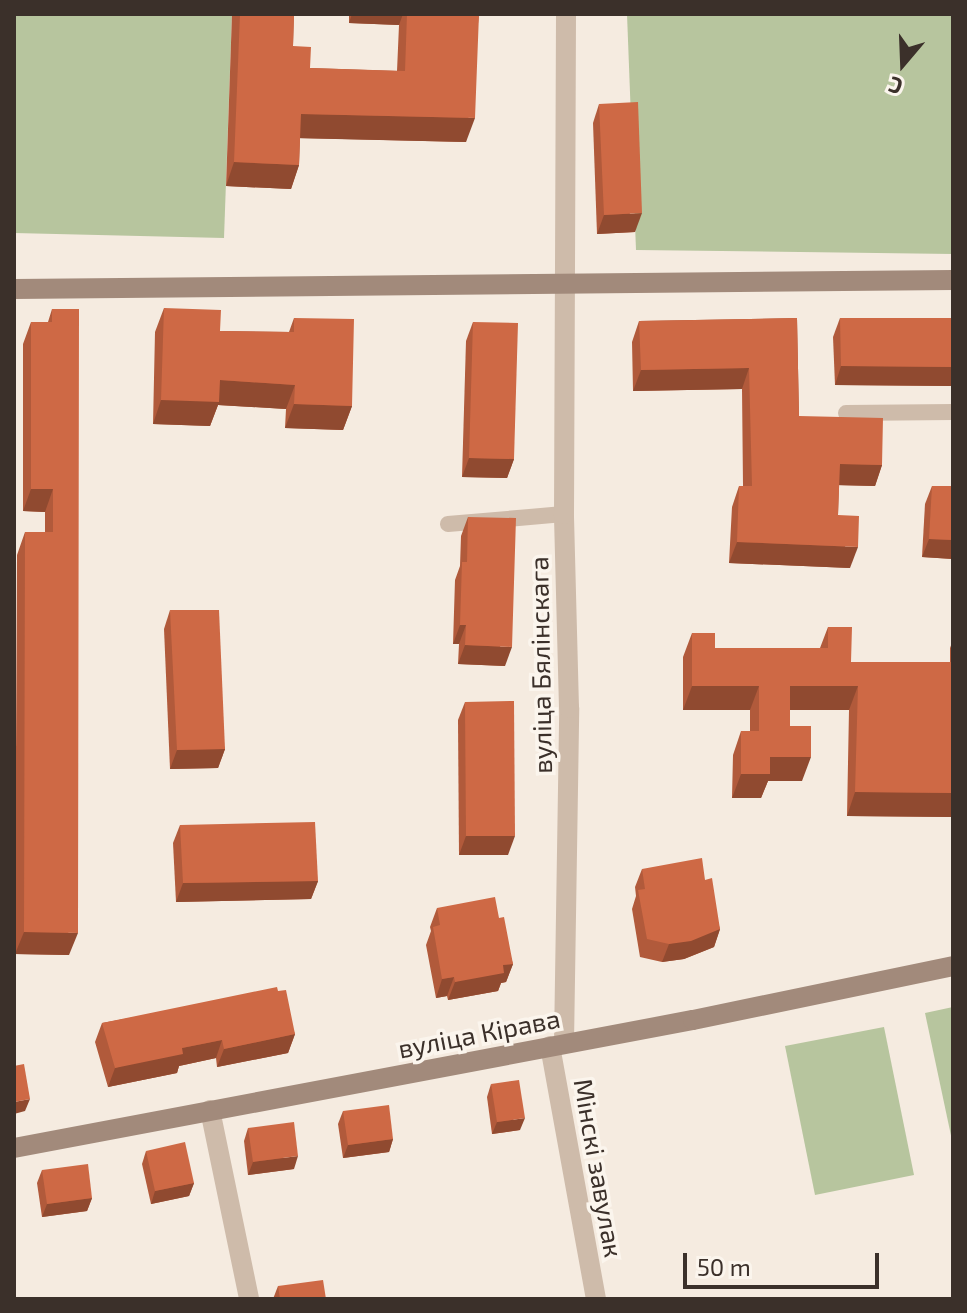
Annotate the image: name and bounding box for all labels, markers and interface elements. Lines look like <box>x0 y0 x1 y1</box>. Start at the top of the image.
north arrow <box>863 24 943 104</box>
text: С <box>885 72 906 101</box>
street label: вуліца Бялінскага <box>523 556 557 774</box>
street label: вуліца Кірава <box>395 1002 563 1064</box>
street label: Мінскі завулак <box>568 1076 630 1260</box>
scale bar <box>687 1237 883 1287</box>
text: 50 m <box>697 1252 751 1281</box>

